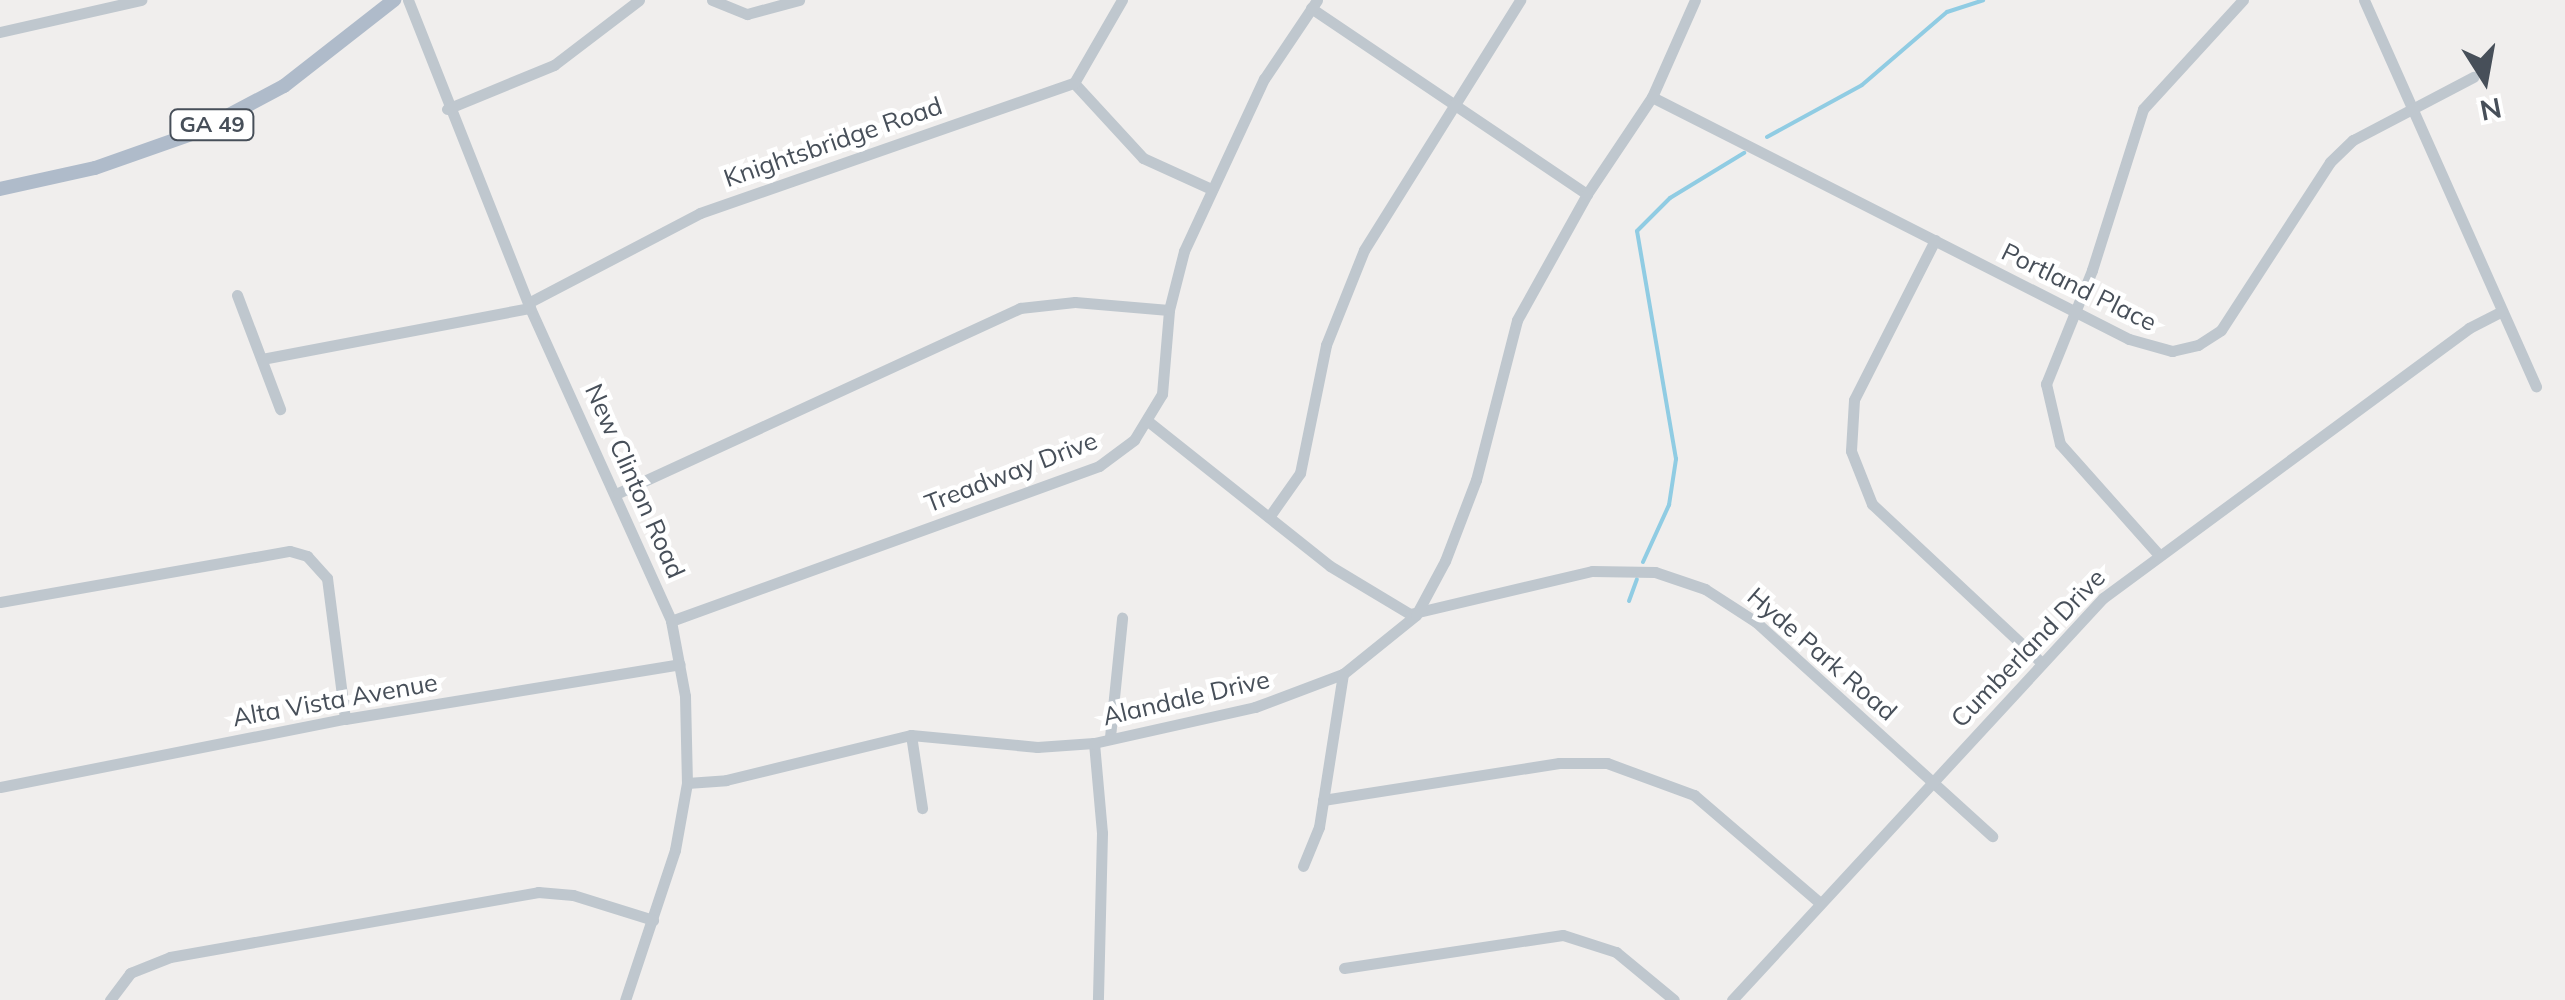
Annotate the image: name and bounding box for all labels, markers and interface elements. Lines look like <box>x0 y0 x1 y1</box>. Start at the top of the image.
north arrow <box>2435 30 2535 130</box>
street label: Knightsbridge Road <box>720 91 946 193</box>
text: N <box>2477 91 2505 129</box>
road number: GA 49 <box>167 108 257 142</box>
street label: Portland Place <box>1997 237 2161 337</box>
street label: New Clinton Road <box>579 379 691 583</box>
street label: Treadway Drive <box>921 425 1101 519</box>
street label: Cumberland Drive <box>1945 563 2111 733</box>
street label: Hyde Park Road <box>1741 581 1903 727</box>
street label: Alandale Drive <box>1100 664 1272 732</box>
street label: Alta Vista Avenue <box>230 667 440 733</box>

